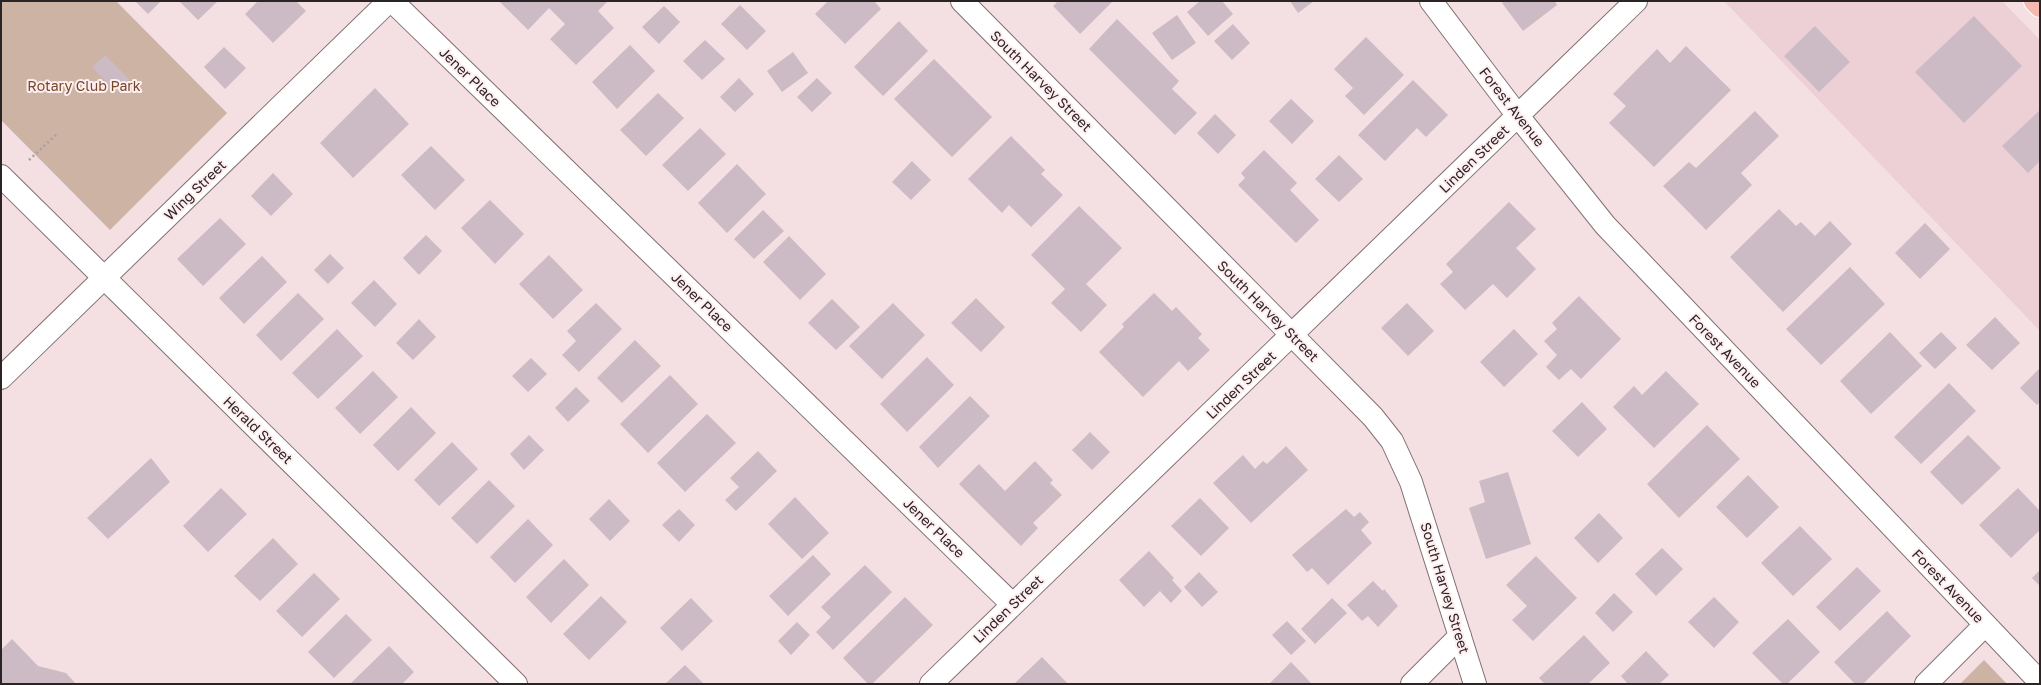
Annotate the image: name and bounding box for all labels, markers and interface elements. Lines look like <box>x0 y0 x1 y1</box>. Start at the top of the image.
street label: South Harvey Street <box>987 26 1096 135</box>
street label: Jener Place <box>436 43 505 110</box>
street label: Forest Avenue <box>1476 64 1549 150</box>
park label: Rotary Club Park <box>27 77 141 94</box>
street label: Linden Street <box>1435 121 1512 196</box>
street label: Wing Street <box>160 156 229 223</box>
street label: South Harvey Street <box>1214 256 1323 365</box>
street label: Jener Place <box>668 268 737 335</box>
street label: Forest Avenue <box>1686 310 1765 391</box>
street label: Linden Street <box>1202 347 1279 422</box>
street label: Herald Street <box>220 392 297 467</box>
street label: Jener Place <box>900 494 969 561</box>
street label: South Harvey Street <box>1417 520 1474 655</box>
street label: Forest Avenue <box>1909 545 1988 626</box>
street label: Linden Street <box>969 571 1046 646</box>

